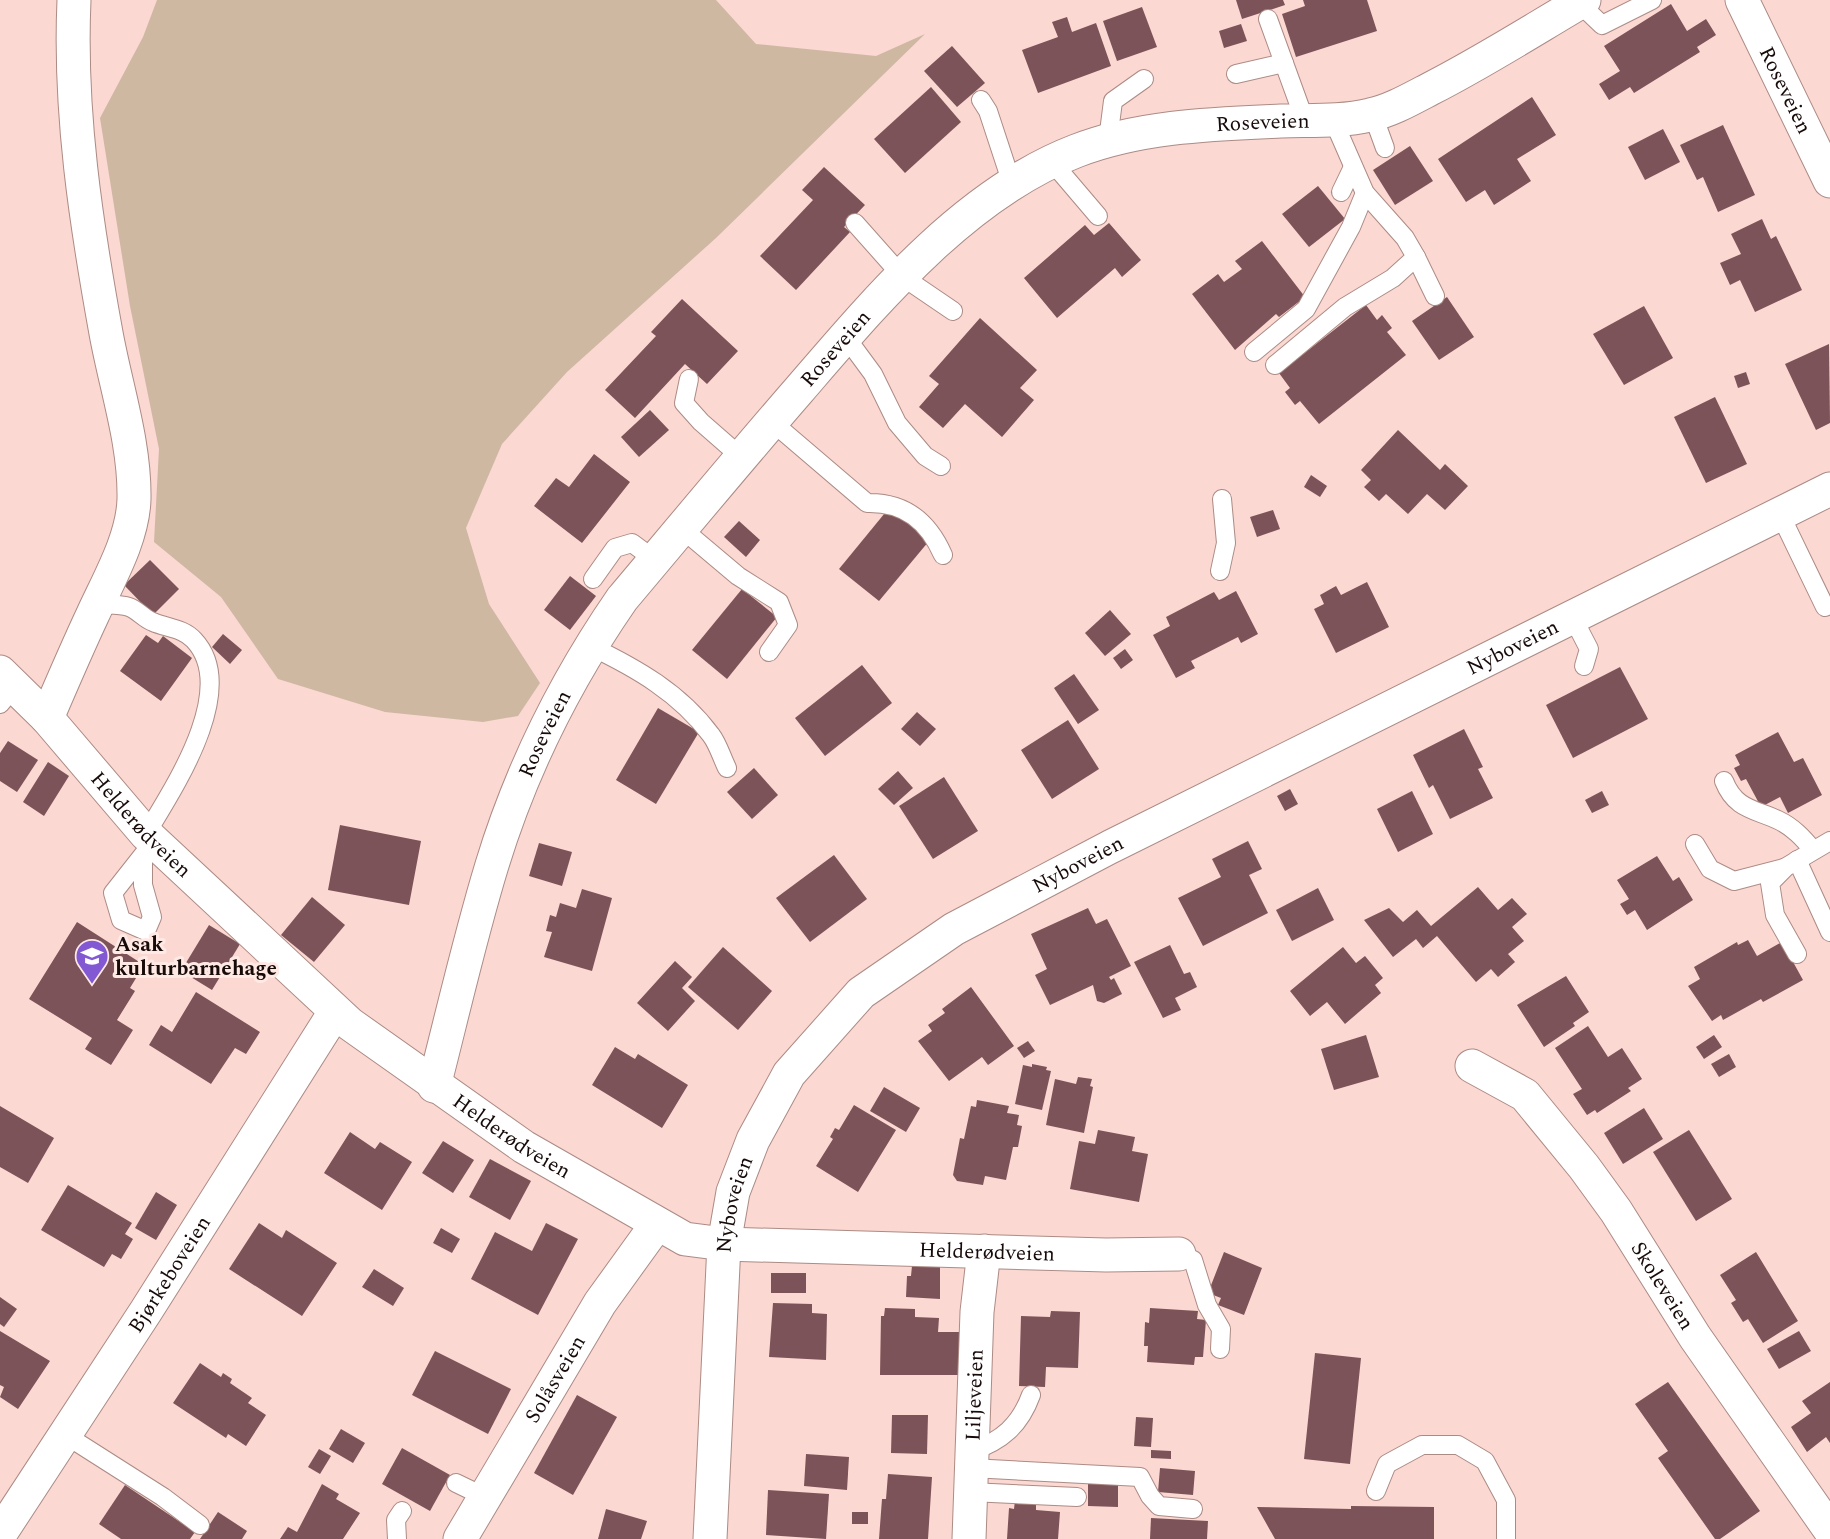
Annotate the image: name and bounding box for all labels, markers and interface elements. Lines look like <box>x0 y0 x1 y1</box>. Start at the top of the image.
street label: Roseveien <box>1750 41 1820 140</box>
street label: Roseveien <box>1215 106 1310 141</box>
street label: Roseveien <box>793 303 879 395</box>
street label: Nyboveien <box>1461 611 1565 684</box>
street label: Roseveien <box>511 685 580 783</box>
street label: Helderødveien <box>82 765 199 886</box>
street label: Nyboveien <box>1027 828 1129 902</box>
place label: Asak kulturbarnehage <box>115 929 277 985</box>
school or university icon: Asak kulturbarnehage <box>74 938 110 985</box>
street label: Helderødveien <box>445 1086 577 1188</box>
street label: Nyboveien <box>709 1152 762 1254</box>
street label: Bjørkeboveien <box>121 1210 219 1340</box>
street label: Helderødveien <box>919 1235 1055 1271</box>
street label: Skoleveien <box>1622 1236 1702 1337</box>
street label: Solåsveien <box>517 1329 594 1430</box>
street label: Liljeveien <box>957 1349 993 1442</box>

